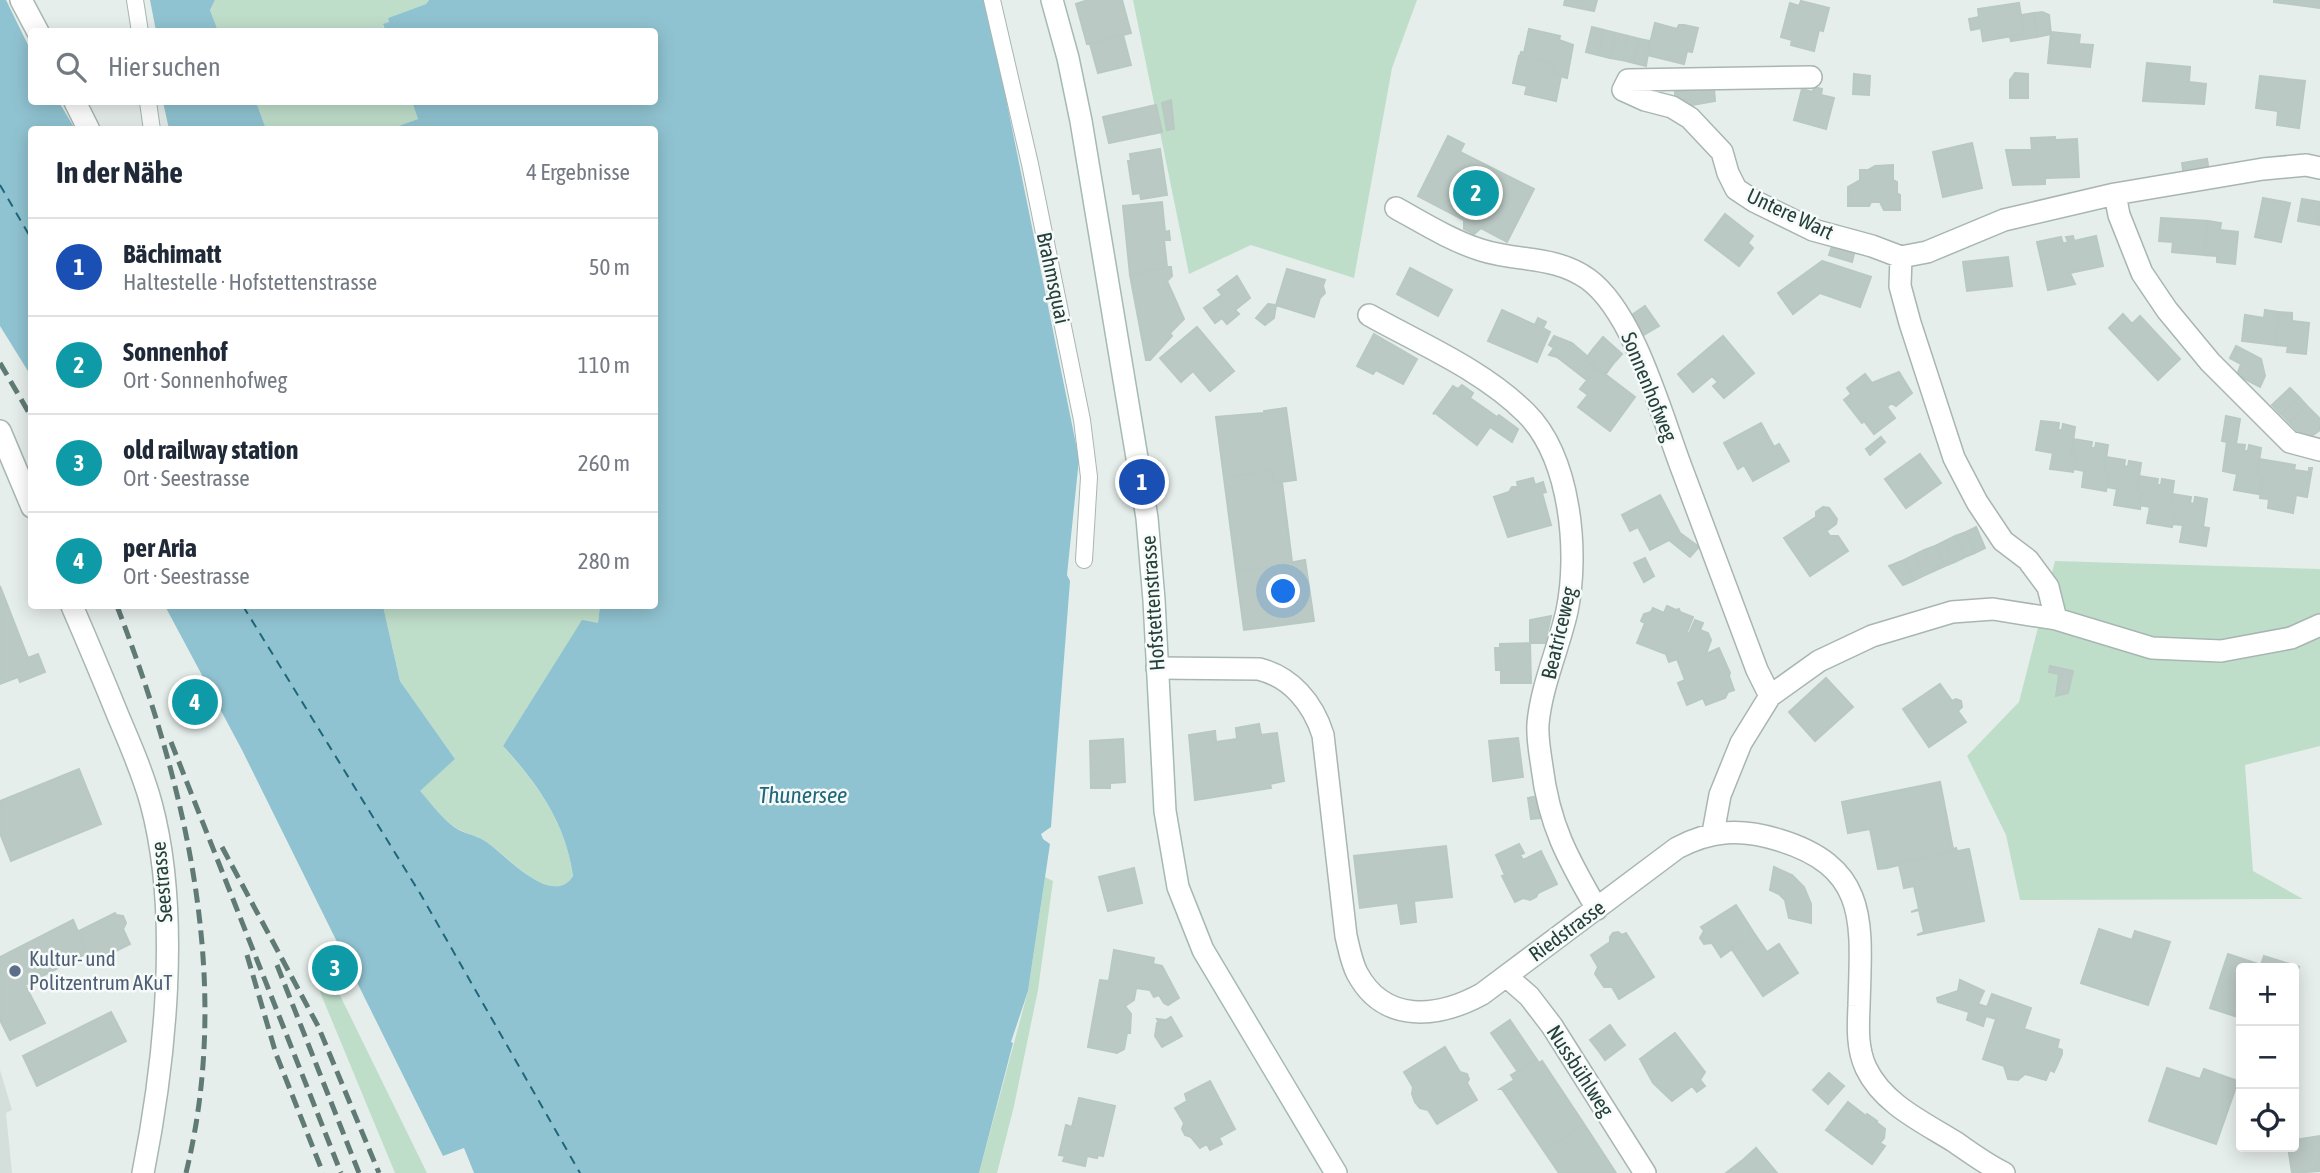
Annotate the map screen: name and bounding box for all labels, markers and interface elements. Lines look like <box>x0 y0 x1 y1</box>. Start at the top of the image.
search box <box>28 28 658 105</box>
icon: search <box>52 48 90 86</box>
text: Hier suchen <box>108 52 221 82</box>
text: In der Nähe <box>56 155 183 189</box>
text: 4 Ergebnisse <box>526 159 630 185</box>
pin: 2 <box>1453 167 1499 219</box>
street label: Untere Wart <box>1743 183 1838 244</box>
street label: Brahmsquai <box>1033 230 1075 326</box>
text: Bächimatt <box>123 239 221 269</box>
text: 1 <box>74 254 84 280</box>
text: 50 m <box>589 254 630 280</box>
text: Haltestelle · Hofstettenstrasse <box>123 269 377 295</box>
street label: Sonnenhofweg <box>1617 329 1683 445</box>
text: Sonnenhof <box>123 337 228 367</box>
text: 2 <box>74 352 84 378</box>
text: 110 m <box>578 352 630 378</box>
text: Ort · Sonnenhofweg <box>123 367 287 393</box>
text: old railway station <box>123 435 298 465</box>
text: 3 <box>74 450 84 476</box>
text: 260 m <box>578 450 630 476</box>
pin: 1 <box>1119 456 1165 508</box>
text: Ort · Seestrasse <box>123 465 250 491</box>
text: per Aria <box>123 533 197 563</box>
street label: Hofstettenstrasse <box>1135 535 1169 672</box>
text: 4 <box>74 548 84 574</box>
text: 280 m <box>578 548 630 574</box>
text: Ort · Seestrasse <box>123 563 250 589</box>
your location <box>1266 574 1300 608</box>
street label: Beatriceweg <box>1536 584 1580 681</box>
pin: 4 <box>172 676 218 728</box>
water label: Thunersee <box>759 782 847 808</box>
street label: Seestrasse <box>146 841 176 924</box>
street label: Riedstrasse <box>1524 895 1609 966</box>
pin: 3 <box>312 942 358 994</box>
place label: Kultur- und Politzentrum AKuT <box>29 946 173 994</box>
marker: Kultur- und Politzentrum AKuT <box>7 963 23 979</box>
map controls <box>2236 963 2299 1152</box>
button: + <box>2236 963 2299 1026</box>
street label: Nussbühlweg <box>1542 1020 1619 1121</box>
button: − <box>2236 1026 2299 1089</box>
button: locate <box>2236 1089 2299 1152</box>

